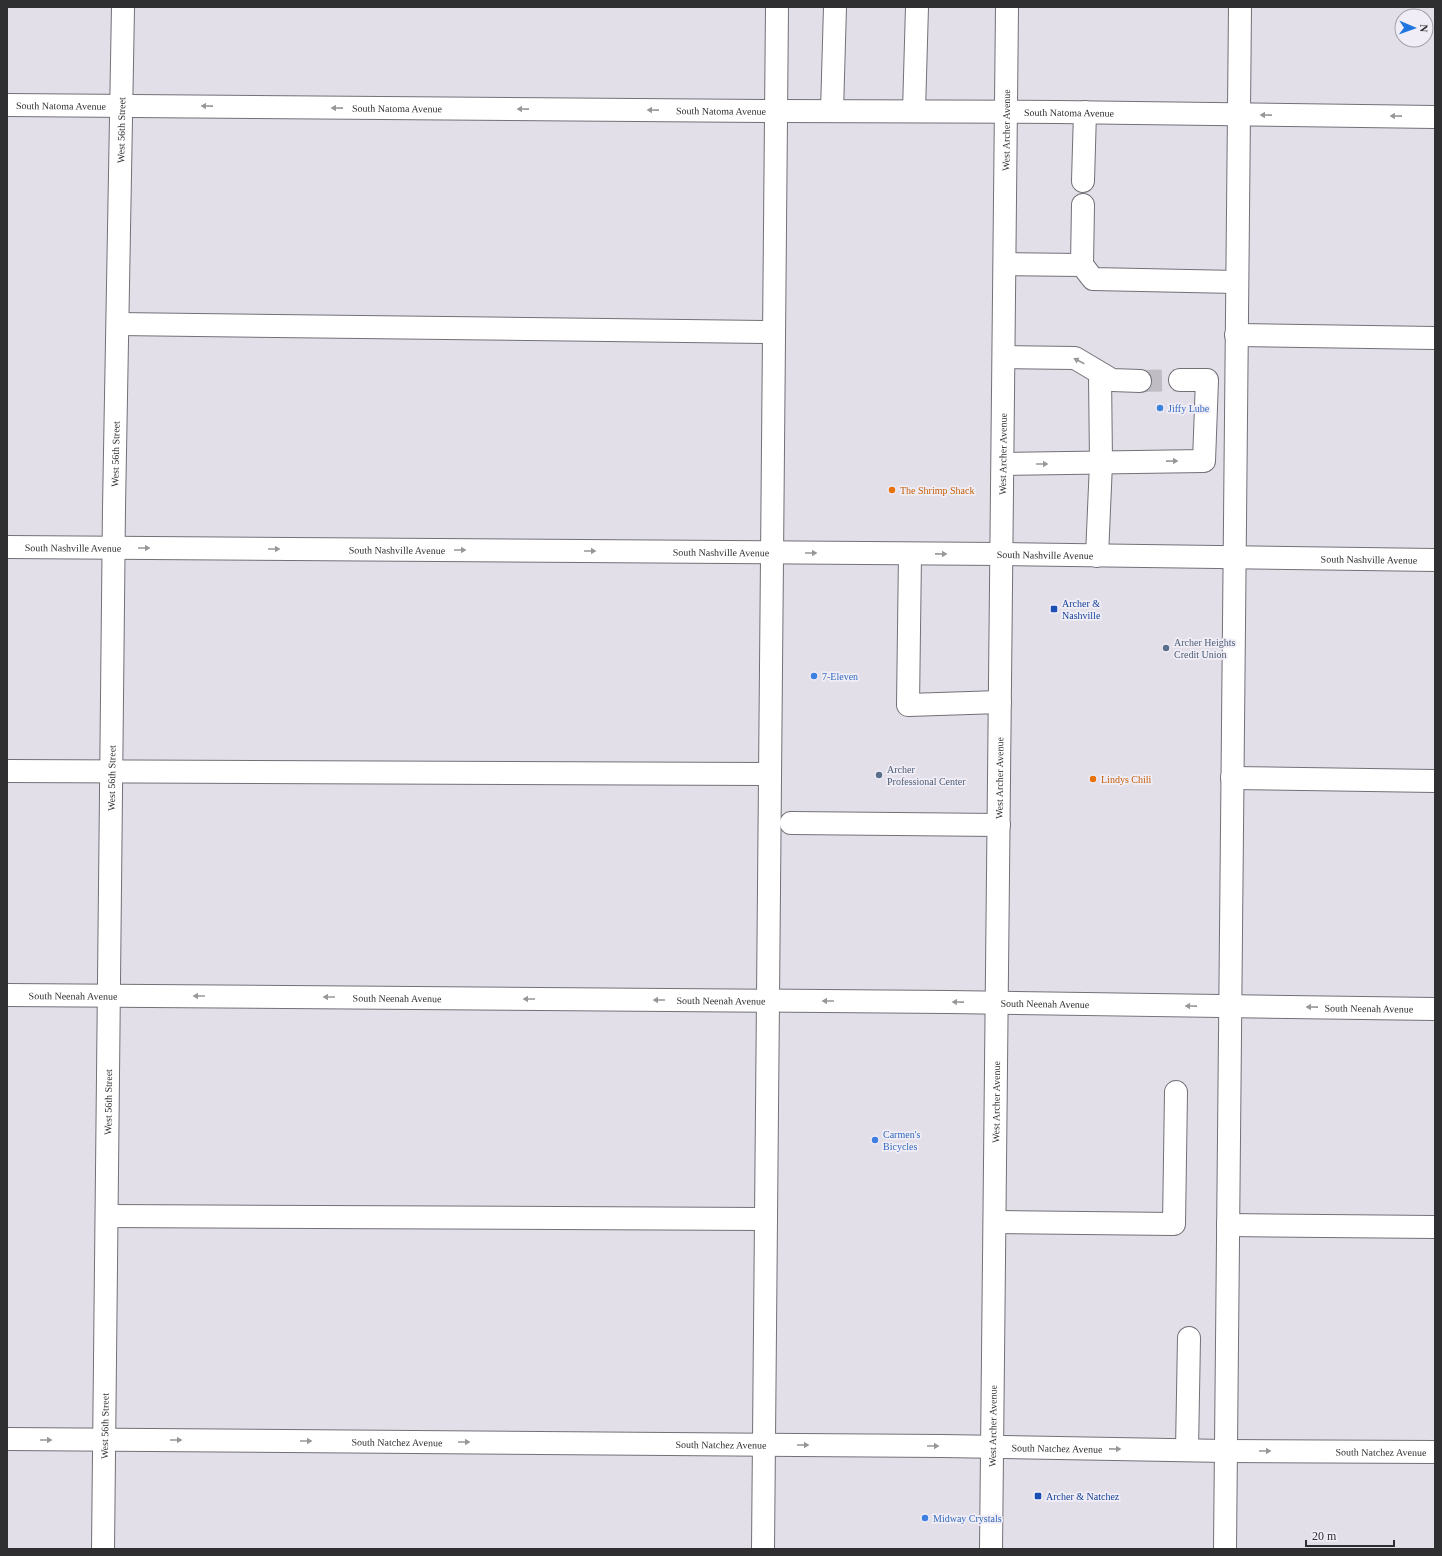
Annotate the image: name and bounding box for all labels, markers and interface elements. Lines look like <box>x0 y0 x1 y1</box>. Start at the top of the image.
north arrow <box>1394 8 1434 48</box>
text: N <box>1418 24 1430 33</box>
street label: West Archer Avenue <box>1000 89 1012 171</box>
street label: West 56th Street <box>115 97 127 163</box>
street label: South Natoma Avenue <box>16 100 107 111</box>
street label: South Natoma Avenue <box>352 102 443 114</box>
one-way arrow <box>200 103 213 109</box>
one-way arrow <box>330 105 343 111</box>
street label: South Natoma Avenue <box>676 105 767 116</box>
one-way arrow <box>516 106 529 112</box>
street label: South Natoma Avenue <box>1024 106 1115 118</box>
one-way arrow <box>646 107 659 113</box>
one-way arrow <box>1259 112 1272 118</box>
one-way arrow <box>1389 113 1402 119</box>
one-way arrow <box>1073 358 1085 364</box>
marker: Jiffy Lube <box>1155 403 1165 413</box>
place label: Jiffy Lube <box>1168 403 1210 414</box>
street label: West Archer Avenue <box>996 413 1008 495</box>
street label: West 56th Street <box>109 421 121 487</box>
one-way arrow <box>1166 458 1178 465</box>
one-way arrow <box>1036 461 1049 467</box>
marker: The Shrimp Shack <box>887 485 897 495</box>
place label: The Shrimp Shack <box>900 485 974 496</box>
street label: South Nashville Avenue <box>25 542 122 553</box>
street label: South Nashville Avenue <box>349 544 446 556</box>
one-way arrow <box>138 545 151 551</box>
one-way arrow <box>268 546 281 552</box>
street label: South Nashville Avenue <box>673 546 770 558</box>
one-way arrow <box>454 547 467 553</box>
one-way arrow <box>584 548 597 554</box>
street label: South Nashville Avenue <box>997 548 1094 561</box>
one-way arrow <box>805 550 818 556</box>
one-way arrow <box>935 551 948 557</box>
street label: South Nashville Avenue <box>1321 553 1418 565</box>
place label: Archer & Nashville <box>1062 598 1101 621</box>
marker: Archer & Nashville <box>1049 604 1059 614</box>
place label: Archer Heights Credit Union <box>1174 637 1235 660</box>
marker: Archer Heights Credit Union <box>1161 643 1171 653</box>
marker: 7-Eleven <box>809 671 819 681</box>
place label: 7-Eleven <box>822 671 858 682</box>
street label: West Archer Avenue <box>993 736 1005 819</box>
street label: West 56th Street <box>105 745 117 811</box>
place label: Archer Professional Center <box>887 764 966 787</box>
marker: Archer Professional Center <box>874 770 884 780</box>
marker: Lindys Chili <box>1088 774 1098 784</box>
place label: Lindys Chili <box>1101 774 1152 785</box>
street label: South Neenah Avenue <box>29 990 118 1001</box>
street label: South Neenah Avenue <box>353 992 442 1004</box>
one-way arrow <box>192 993 205 999</box>
one-way arrow <box>322 994 335 1000</box>
street label: South Neenah Avenue <box>677 994 766 1006</box>
one-way arrow <box>522 996 535 1002</box>
one-way arrow <box>653 996 665 1003</box>
street label: South Neenah Avenue <box>1000 997 1090 1010</box>
one-way arrow <box>821 998 834 1004</box>
one-way arrow <box>951 999 964 1005</box>
street label: South Neenah Avenue <box>1324 1002 1414 1014</box>
one-way arrow <box>1184 1003 1197 1009</box>
one-way arrow <box>1305 1004 1318 1010</box>
street label: West Archer Avenue <box>990 1060 1002 1143</box>
street label: West 56th Street <box>102 1069 114 1135</box>
place label: Carmen's Bicycles <box>883 1129 920 1152</box>
marker: Carmen's Bicycles <box>870 1135 880 1145</box>
street label: West Archer Avenue <box>986 1384 998 1467</box>
street label: West 56th Street <box>98 1393 110 1459</box>
one-way arrow <box>40 1436 52 1443</box>
street label: South Natchez Avenue <box>351 1436 443 1448</box>
one-way arrow <box>170 1437 183 1443</box>
one-way arrow <box>300 1438 313 1444</box>
one-way arrow <box>458 1439 471 1445</box>
street label: South Natchez Avenue <box>675 1439 767 1450</box>
one-way arrow <box>797 1442 810 1448</box>
street label: South Natchez Avenue <box>1011 1442 1103 1454</box>
one-way arrow <box>927 1443 940 1449</box>
one-way arrow <box>1109 1446 1122 1452</box>
street label: South Natchez Avenue <box>1335 1446 1427 1457</box>
one-way arrow <box>1259 1448 1272 1454</box>
marker: Archer & Natchez <box>1033 1491 1043 1501</box>
place label: Archer & Natchez <box>1046 1491 1120 1502</box>
marker: Midway Crystals <box>920 1513 930 1523</box>
place label: Midway Crystals <box>933 1513 1002 1524</box>
scale bar <box>1306 1522 1394 1548</box>
text: 20 m <box>1312 1529 1337 1543</box>

